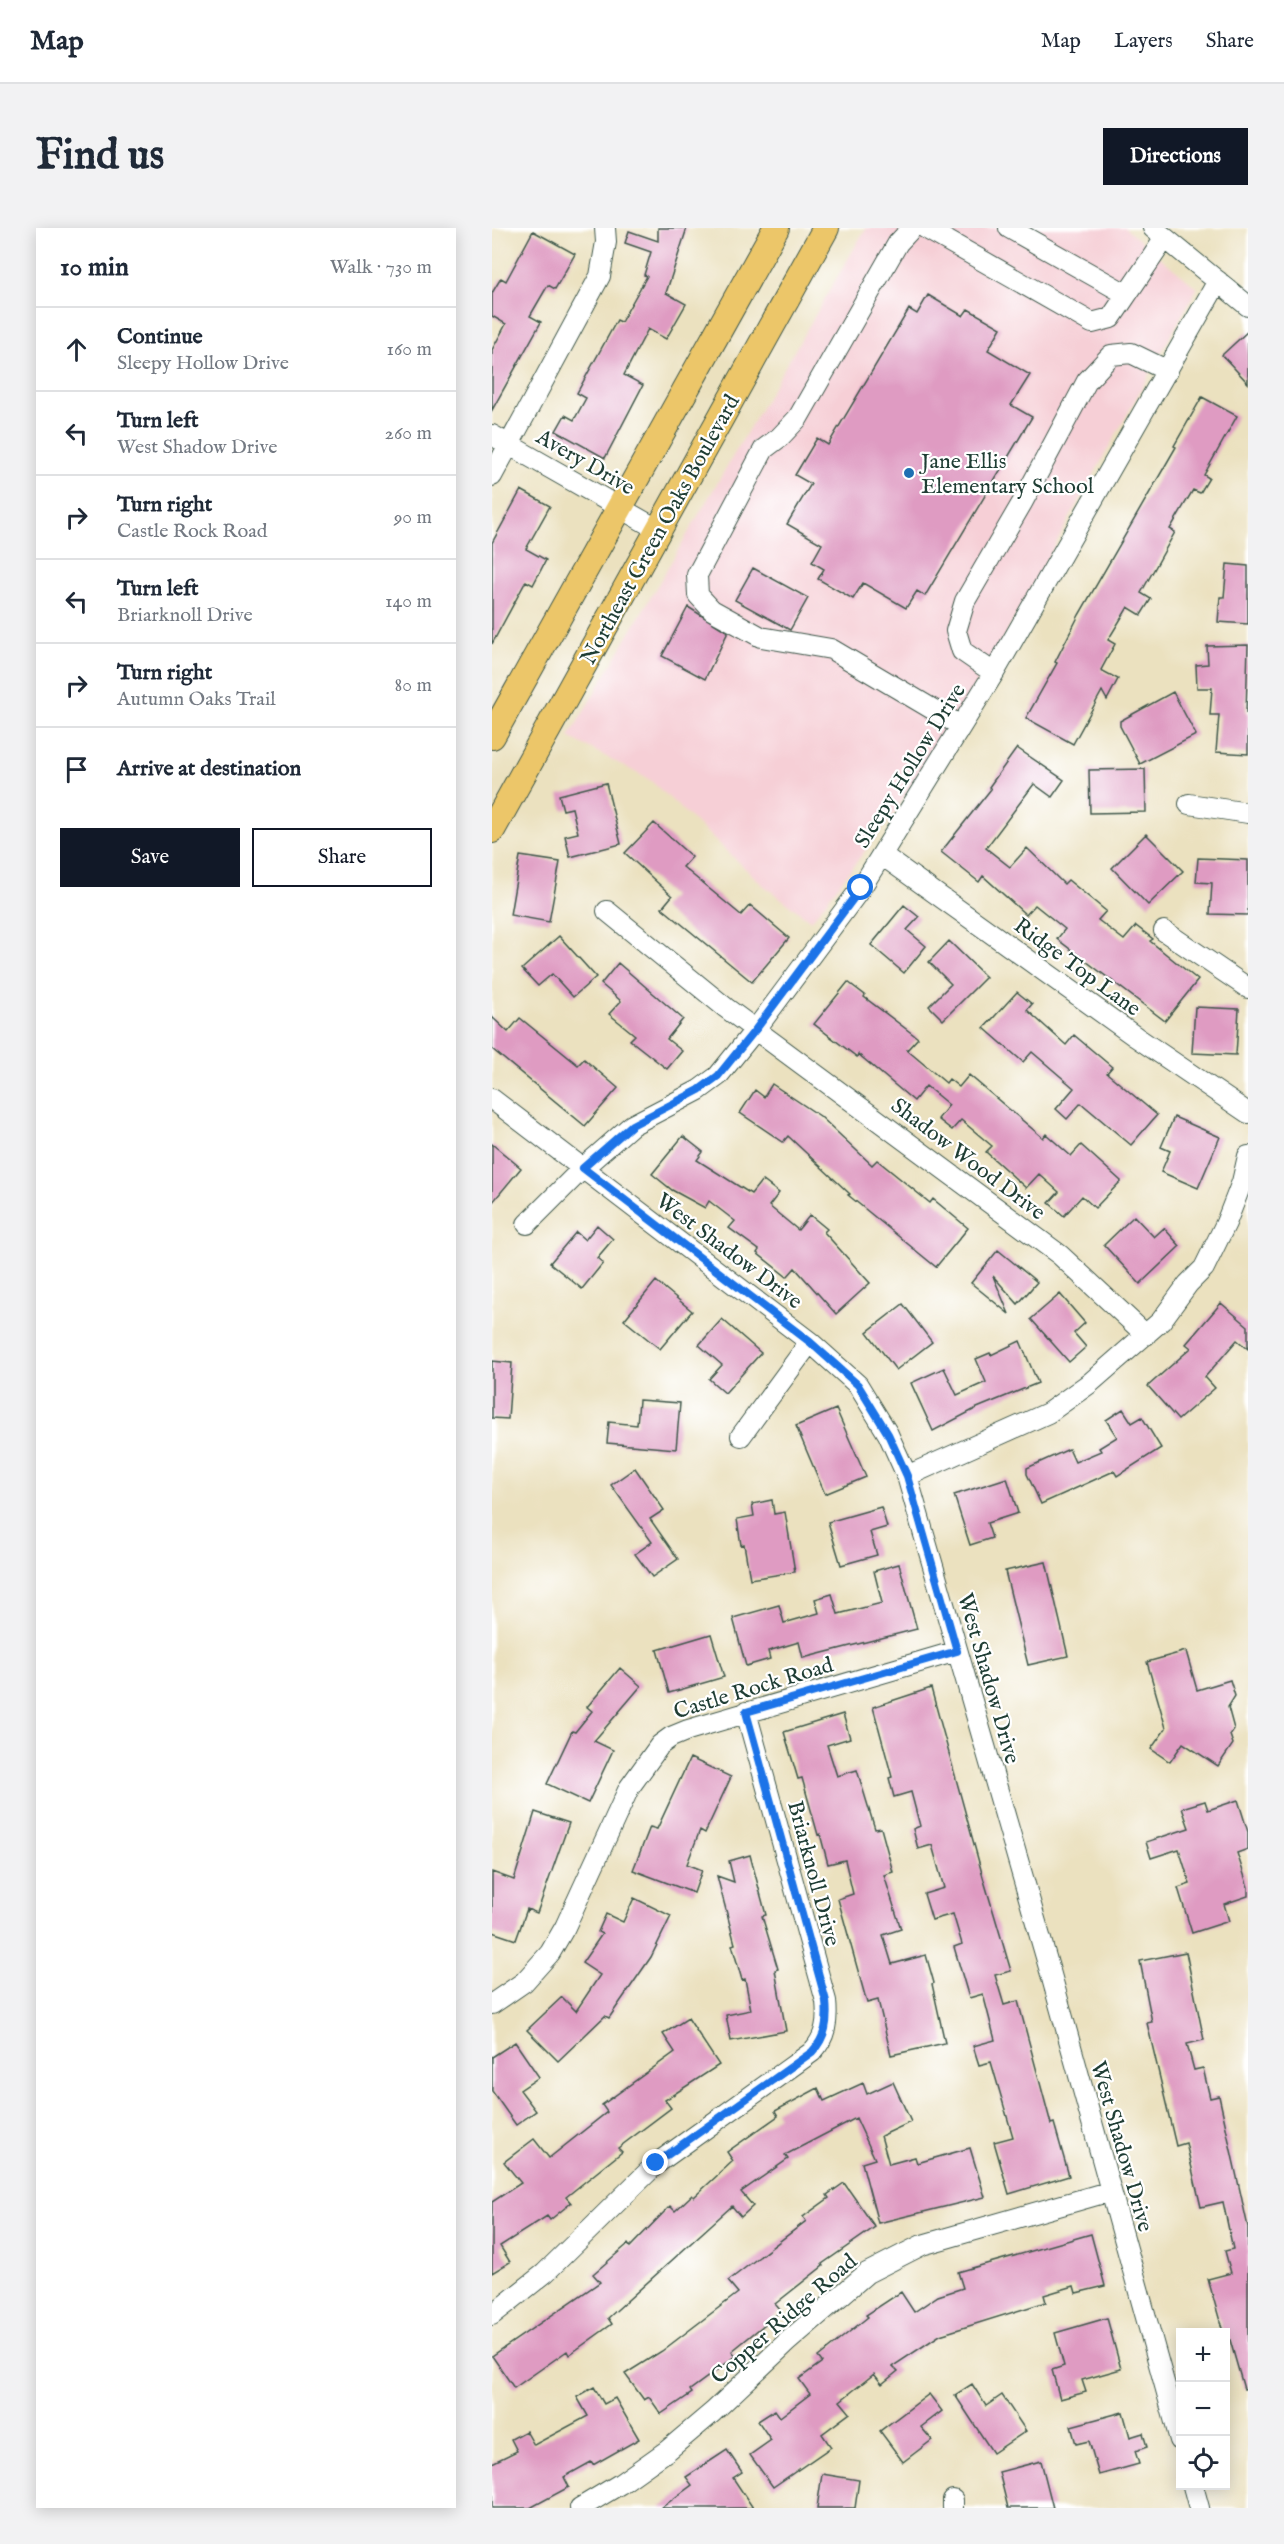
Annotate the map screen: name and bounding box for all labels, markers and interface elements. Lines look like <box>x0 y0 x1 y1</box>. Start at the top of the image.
text: Map <box>30 24 84 59</box>
text: Map <box>1041 28 1081 55</box>
text: Layers <box>1114 28 1173 55</box>
text: Share <box>1206 28 1254 55</box>
button: Directions <box>1103 128 1248 185</box>
text: Find us <box>36 130 164 183</box>
text: 10 min <box>60 251 129 284</box>
text: Walk · 730 m <box>330 255 432 280</box>
text: Continue <box>117 323 203 351</box>
icon: ahead <box>60 333 93 366</box>
text: 160 m <box>386 337 432 362</box>
text: Sleepy Hollow Drive <box>117 351 289 376</box>
street label: Northeast Green Oaks Boulevard <box>575 390 747 670</box>
text: Turn left <box>117 407 199 435</box>
icon: left <box>60 417 93 450</box>
text: 260 m <box>385 421 432 446</box>
street label: Avery Drive <box>530 423 639 502</box>
text: West Shadow Drive <box>117 435 277 460</box>
place label: Jane Ellis Elementary School <box>918 448 1094 501</box>
marker: Jane Ellis Elementary School <box>902 466 916 480</box>
text: Turn right <box>117 491 212 519</box>
icon: right <box>60 501 93 534</box>
text: 90 m <box>394 505 432 530</box>
text: Castle Rock Road <box>117 519 268 544</box>
text: Turn left <box>117 575 199 603</box>
icon: left <box>60 585 93 618</box>
text: 140 m <box>385 589 432 614</box>
text: Briarknoll Drive <box>117 603 253 628</box>
text: Turn right <box>117 659 212 687</box>
icon: right <box>60 669 93 702</box>
text: 80 m <box>395 673 432 698</box>
street label: Sleepy Hollow Drive <box>849 678 973 854</box>
text: Autumn Oaks Trail <box>117 687 276 712</box>
icon: arrive <box>60 753 93 786</box>
text: Arrive at destination <box>117 755 301 783</box>
button: Save <box>60 828 240 887</box>
button: Share <box>252 828 432 887</box>
route start <box>847 874 873 900</box>
street label: Ridge Top Lane <box>1008 912 1146 1023</box>
street label: Shadow Wood Drive <box>885 1092 1051 1227</box>
street label: West Shadow Drive <box>650 1187 808 1316</box>
street label: West Shadow Drive <box>950 1590 1026 1767</box>
street label: Castle Rock Road <box>670 1651 837 1727</box>
street label: Briarknoll Drive <box>780 1798 846 1949</box>
street label: West Shadow Drive <box>1083 2058 1159 2235</box>
route end <box>642 2149 668 2175</box>
street label: Copper Ridge Road <box>705 2248 864 2391</box>
map controls <box>1176 2328 1230 2490</box>
button: + <box>1176 2328 1230 2382</box>
button: − <box>1176 2382 1230 2436</box>
button: locate <box>1176 2436 1230 2490</box>

